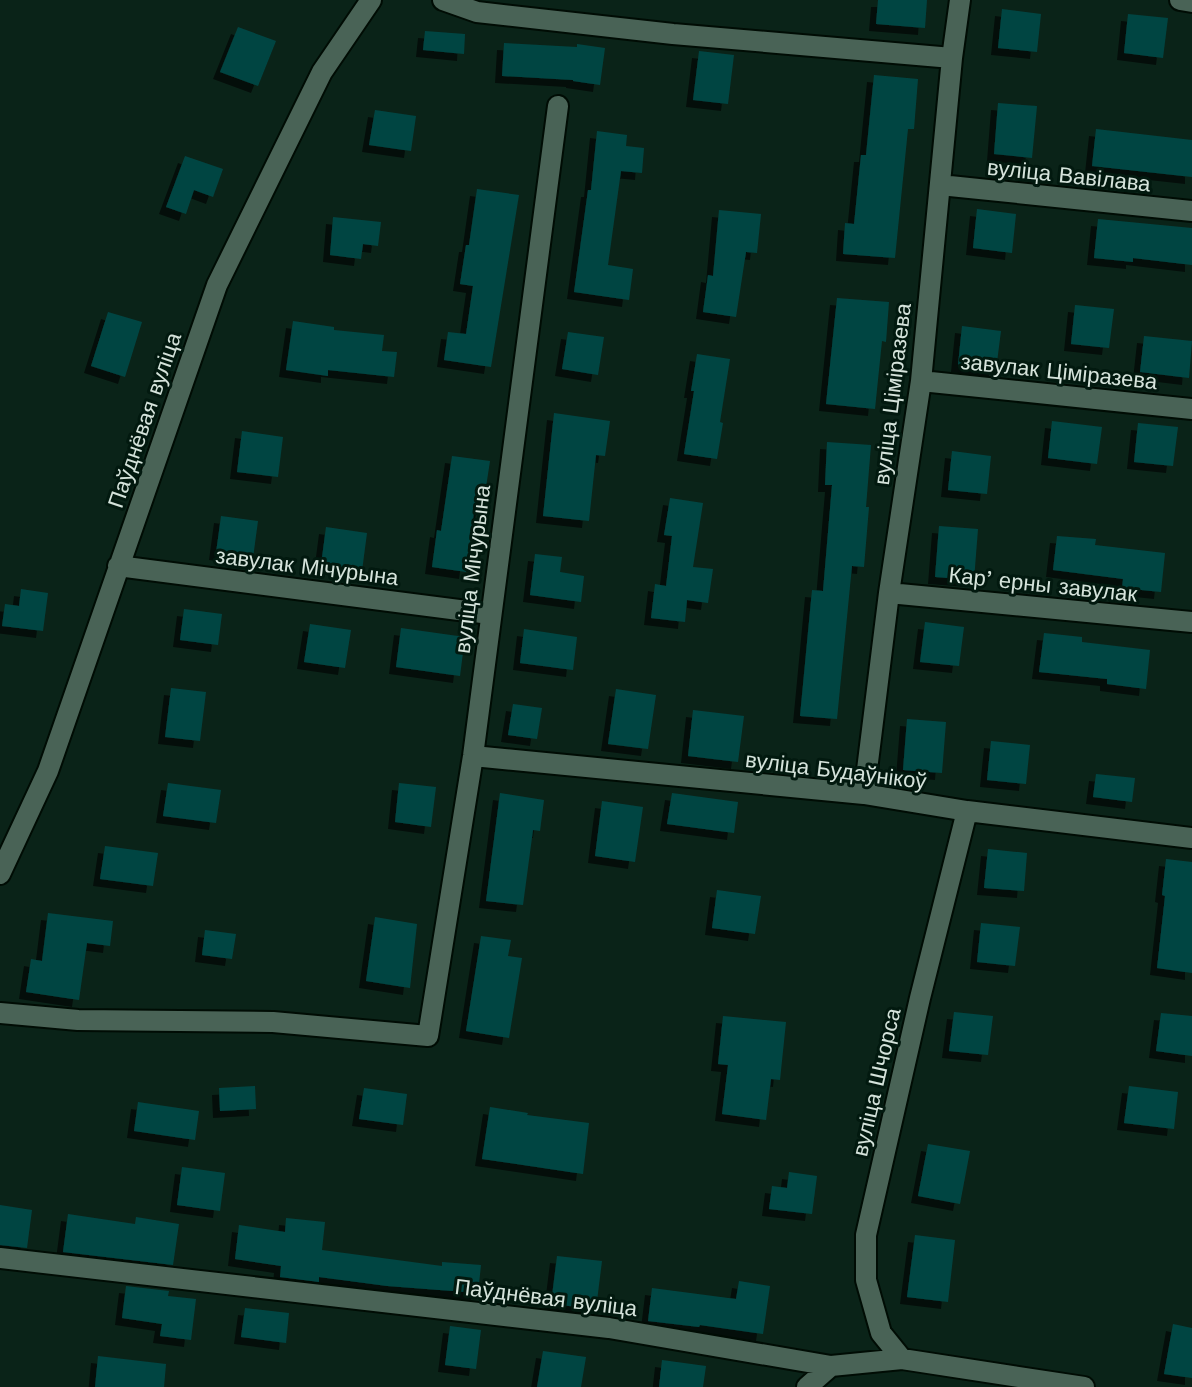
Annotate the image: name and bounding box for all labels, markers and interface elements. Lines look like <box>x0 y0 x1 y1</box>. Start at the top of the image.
street label: вуліца Вавілава <box>986 154 1153 197</box>
street label: вуліца Ціміразева <box>869 301 916 486</box>
street label: Паўднёвая вуліца <box>103 329 186 511</box>
street label: завулак Ціміразева <box>959 349 1159 394</box>
street label: вуліца Мічурына <box>450 483 495 655</box>
street label: завулак Мічурына <box>214 543 401 590</box>
street label: Карʼерны завулак <box>948 562 1139 607</box>
street label: вуліца Будаўнікоў <box>744 747 928 794</box>
street label: вуліца Шчорса <box>847 1005 906 1159</box>
street label: Паўднёвая вуліца <box>453 1274 639 1321</box>

